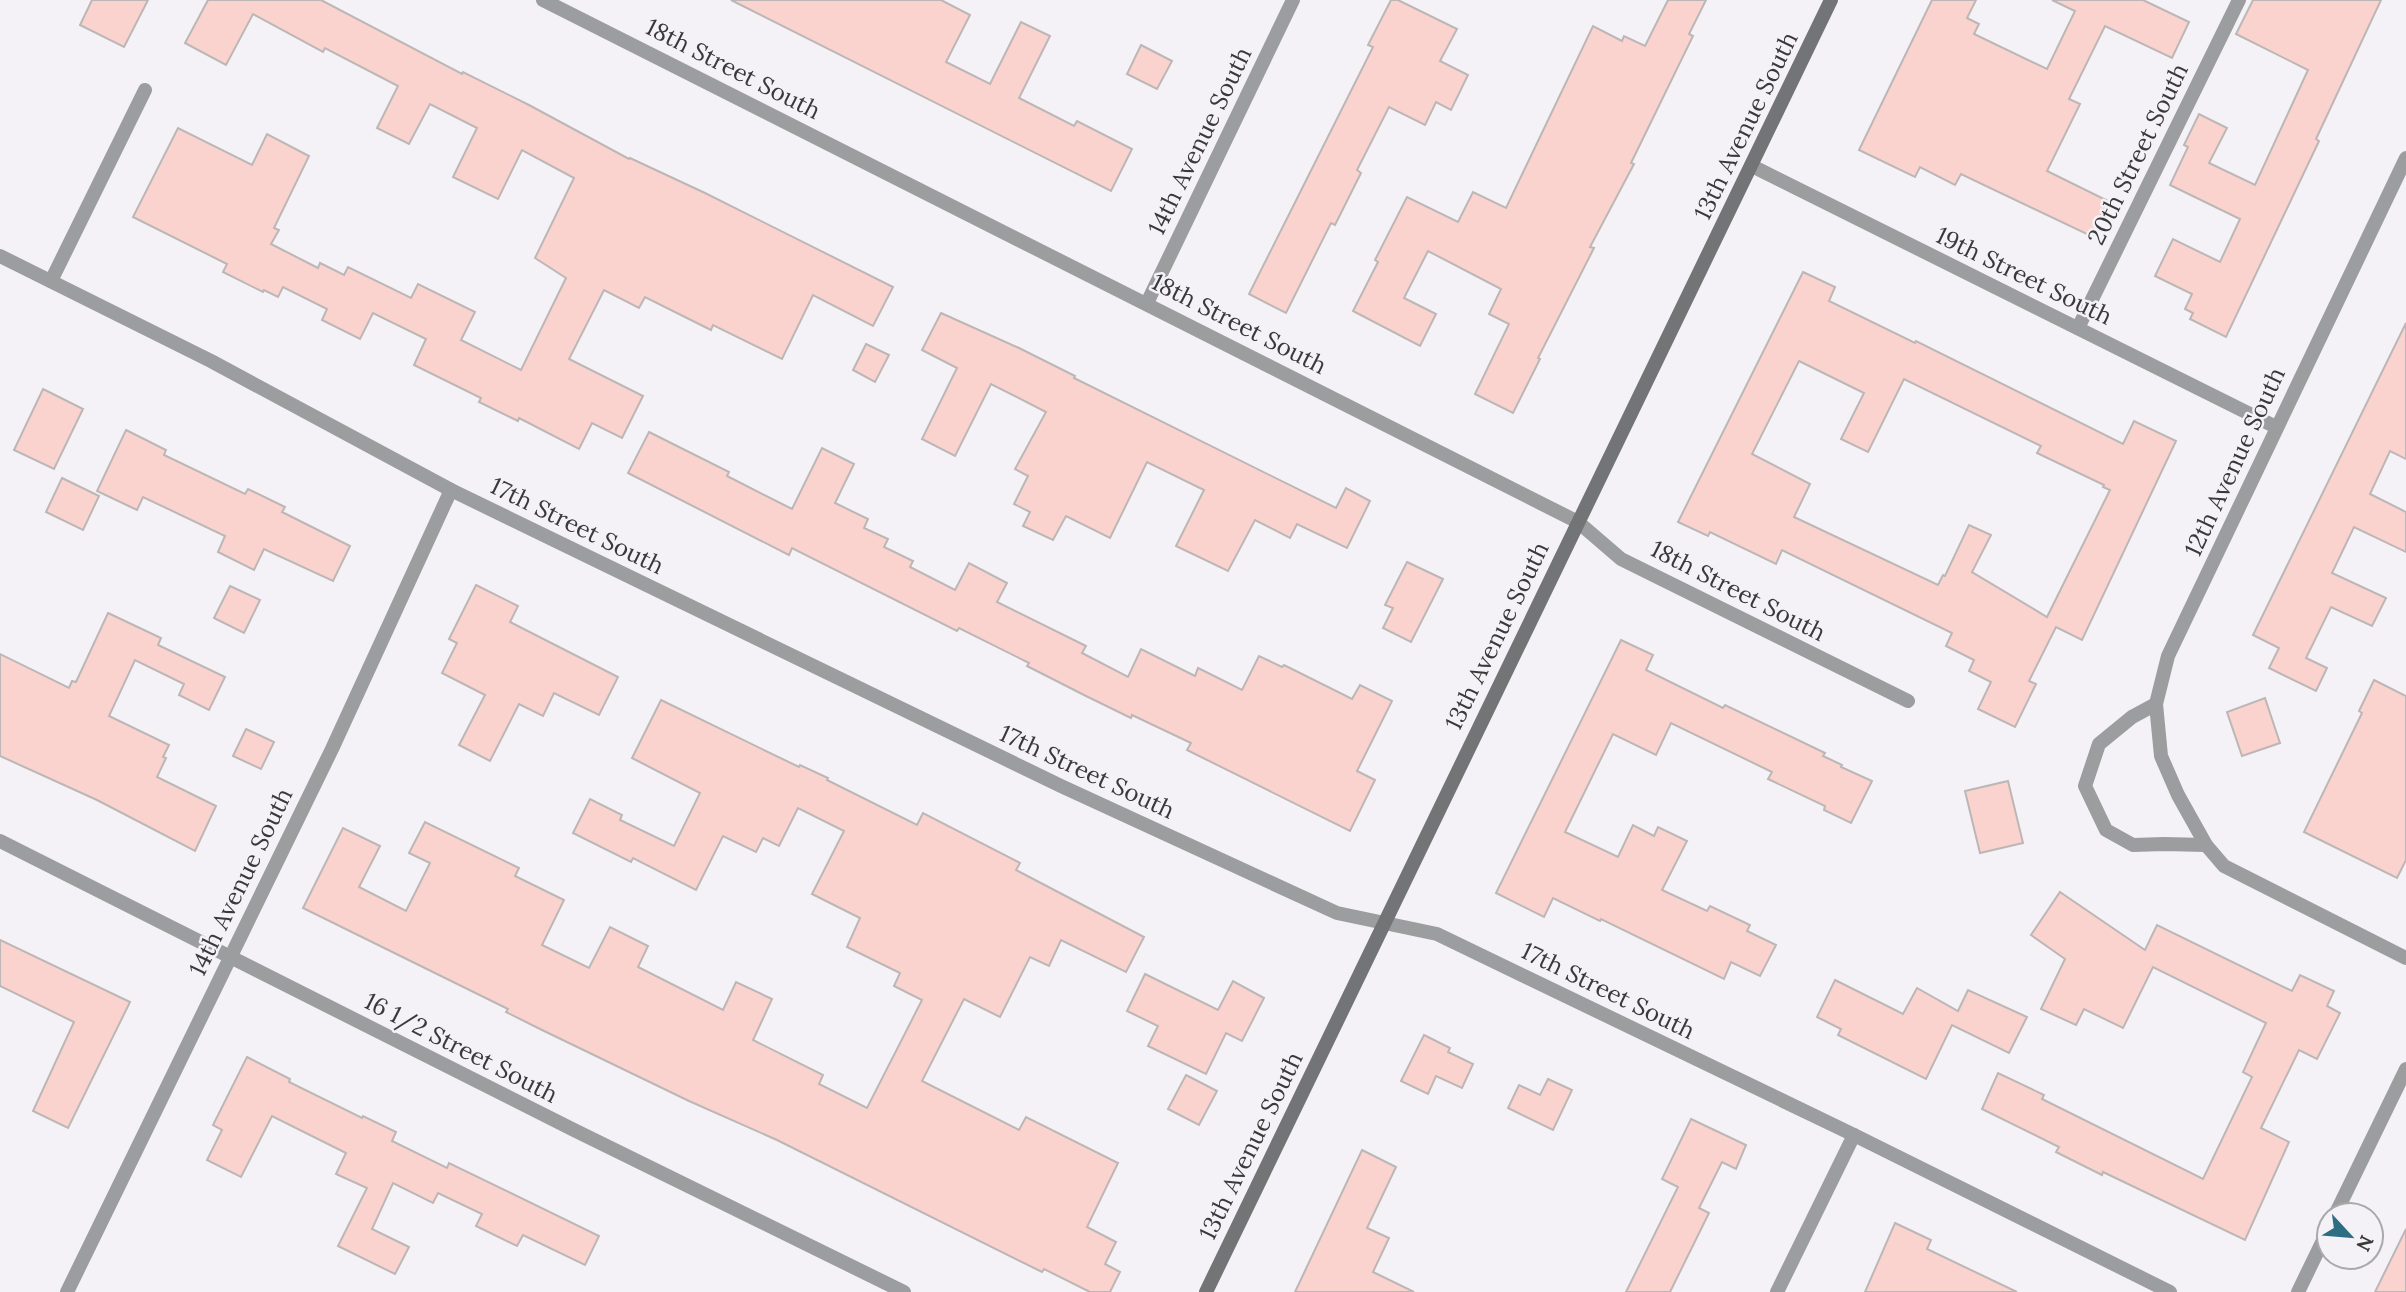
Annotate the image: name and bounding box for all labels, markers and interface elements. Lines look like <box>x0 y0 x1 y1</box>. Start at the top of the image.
street label: 18th Street South <box>641 11 826 126</box>
street label: 13th Avenue South <box>1687 27 1805 225</box>
street label: 14th Avenue South <box>1141 42 1258 240</box>
street label: 20th Street South <box>2080 58 2195 249</box>
street label: 19th Street South <box>1931 219 2118 332</box>
street label: 18th Street South <box>1147 266 1332 381</box>
street label: 12th Avenue South <box>2177 362 2292 561</box>
street label: 17th Street South <box>485 470 669 581</box>
street label: 18th Street South <box>1646 533 1831 648</box>
street label: 13th Avenue South <box>1438 537 1556 735</box>
street label: 17th Street South <box>995 717 1180 826</box>
street label: 14th Avenue South <box>182 783 299 981</box>
street label: 17th Street South <box>1516 935 1700 1046</box>
street label: 16 1/2 Street South <box>359 985 563 1110</box>
street label: 13th Avenue South <box>1192 1047 1310 1245</box>
north arrow <box>2315 1201 2385 1271</box>
text: N <box>2351 1232 2379 1256</box>

